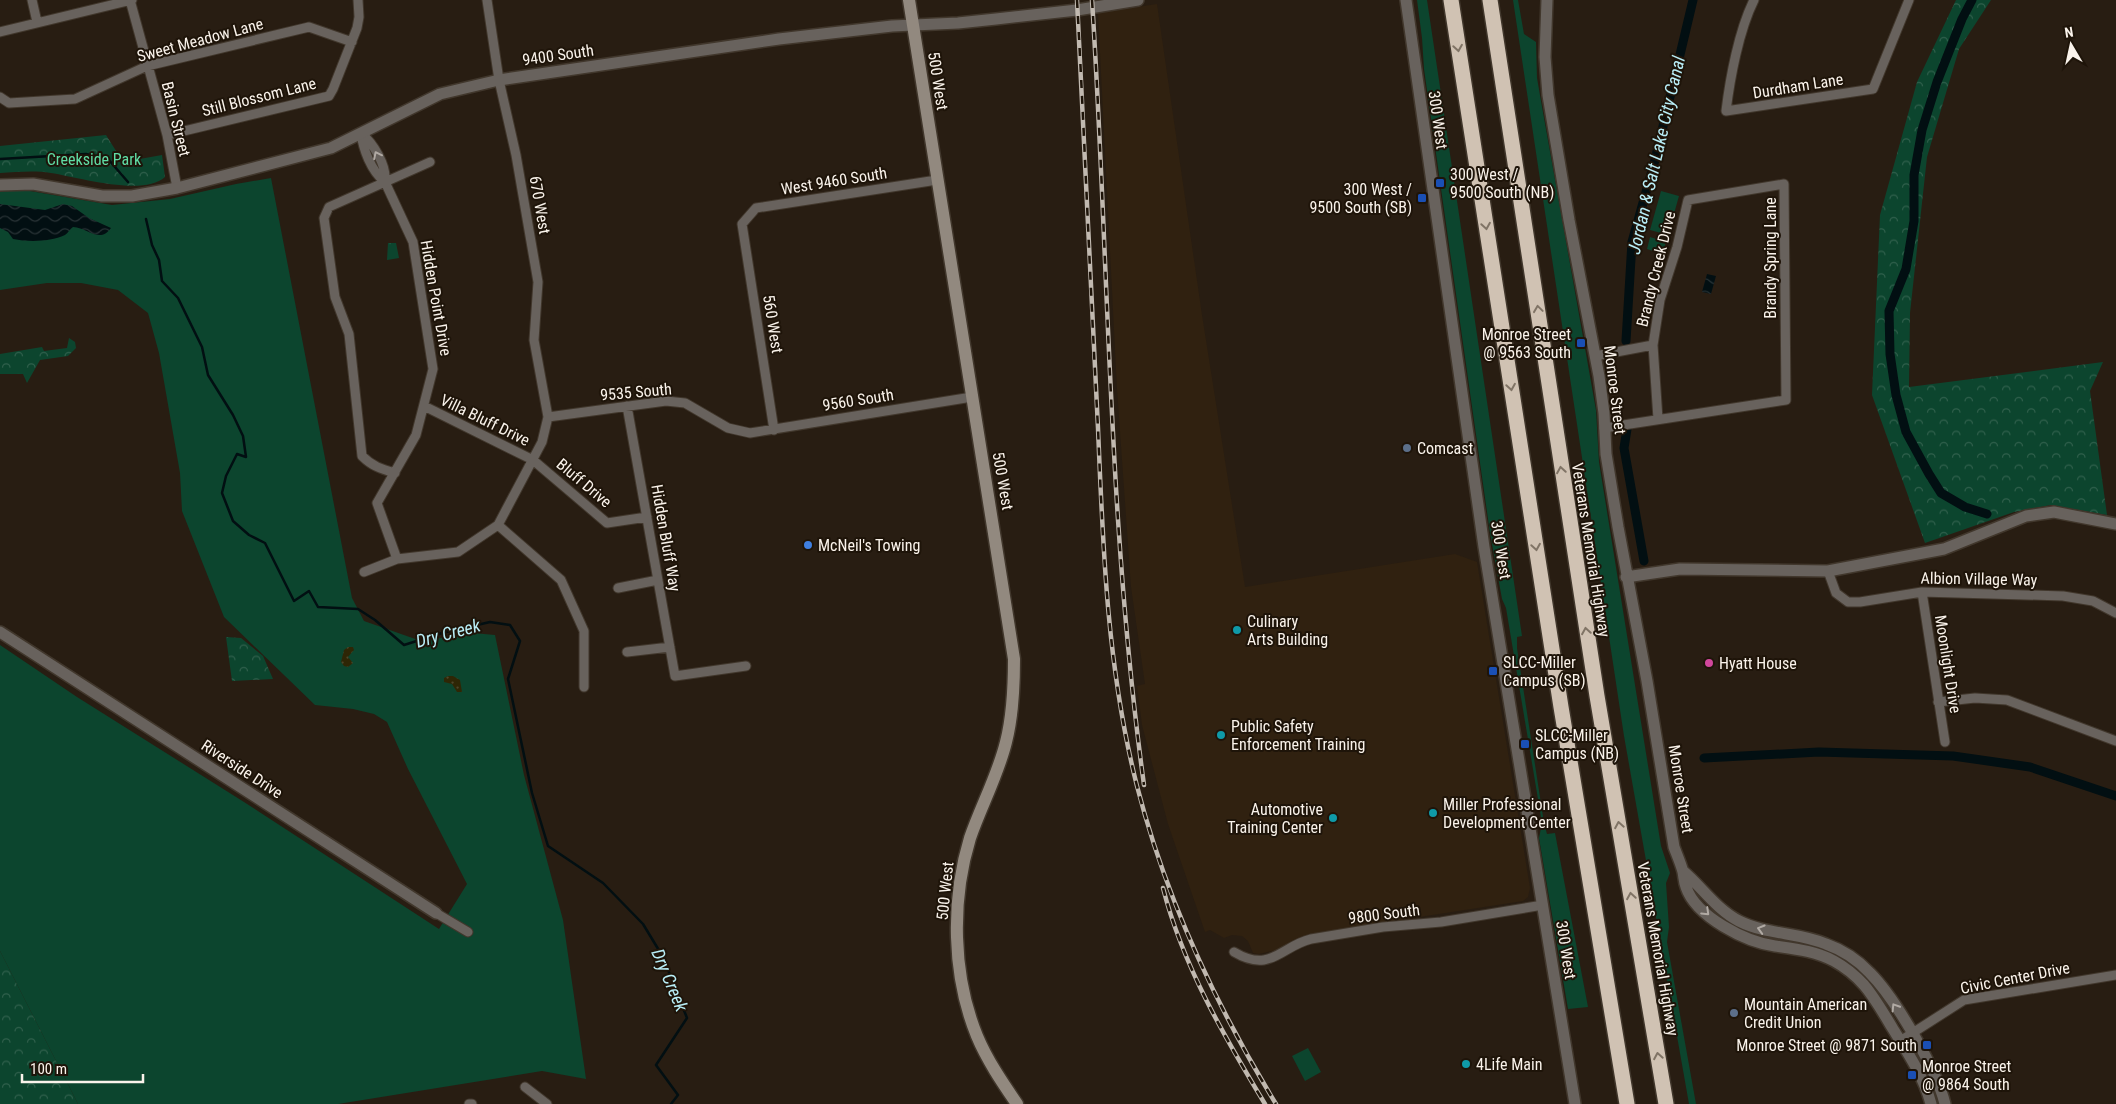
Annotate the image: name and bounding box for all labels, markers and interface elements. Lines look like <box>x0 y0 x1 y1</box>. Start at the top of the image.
street label: Sweet Meadow Lane <box>135 14 265 66</box>
north arrow <box>2046 20 2096 70</box>
text: N <box>2063 24 2074 41</box>
street label: 9400 South <box>521 41 595 69</box>
one-way arrow <box>1453 44 1463 53</box>
street label: 500 West <box>924 50 952 112</box>
water label: Jordan & Salt Lake City Canal <box>1623 53 1689 256</box>
street label: Durdham Lane <box>1751 69 1845 103</box>
street label: Still Blossom Lane <box>200 74 318 120</box>
street label: Basin Street <box>158 80 195 159</box>
street label: 300 West <box>1424 90 1452 151</box>
park label: Creekside Park <box>47 150 142 169</box>
one-way arrow <box>373 151 383 160</box>
street label: West 9460 South <box>780 163 888 199</box>
place label: 300 West / 9500 South (NB) <box>1450 165 1554 202</box>
street label: 670 West <box>526 174 555 236</box>
marker: 300 West / 9500 South (NB) <box>1434 177 1446 189</box>
place label: 300 West / 9500 South (SB) <box>1309 180 1412 217</box>
marker: 300 West / 9500 South (SB) <box>1416 192 1428 204</box>
street label: Brandy Spring Lane <box>1761 197 1780 319</box>
street label: Brandy Creek Drive <box>1632 209 1680 329</box>
one-way arrow <box>1481 222 1491 230</box>
street label: Hidden Point Drive <box>416 239 456 357</box>
street label: 560 West <box>759 293 787 355</box>
one-way arrow <box>1533 305 1543 314</box>
place label: Monroe Street @ 9563 South <box>1482 325 1571 362</box>
marker: Monroe Street @ 9563 South <box>1575 337 1587 349</box>
street label: Monroe Street <box>1600 345 1630 436</box>
street label: 9535 South <box>599 379 673 405</box>
one-way arrow <box>1506 382 1516 391</box>
street label: 9560 South <box>821 385 895 415</box>
street label: Villa Bluff Drive <box>437 390 533 450</box>
place label: Comcast <box>1417 439 1474 458</box>
marker: Comcast <box>1401 442 1413 454</box>
street label: 500 West <box>989 450 1018 512</box>
street label: Bluff Drive <box>553 455 615 511</box>
street label: Veterans Memorial Highway <box>1568 461 1614 639</box>
one-way arrow <box>1556 466 1567 474</box>
street label: Hidden Bluff Way <box>647 483 685 593</box>
street label: 300 West <box>1487 519 1515 581</box>
place label: McNeil's Towing <box>818 536 920 555</box>
marker: McNeil's Towing <box>802 539 814 551</box>
one-way arrow <box>1531 543 1541 551</box>
street label: Albion Village Way <box>1920 568 2038 590</box>
place label: Culinary Arts Building <box>1247 612 1328 649</box>
water label: Dry Creek <box>413 614 484 652</box>
street label: Moonlight Drive <box>1931 614 1965 714</box>
marker: Culinary Arts Building <box>1231 624 1243 636</box>
one-way arrow <box>1582 626 1592 635</box>
place label: SLCC-Miller Campus (SB) <box>1503 653 1586 690</box>
place label: Hyatt House <box>1719 654 1797 673</box>
marker: Hyatt House <box>1703 657 1715 669</box>
marker: SLCC-Miller Campus (SB) <box>1487 665 1499 677</box>
place label: Public Safety Enforcement Training <box>1231 717 1366 754</box>
place label: SLCC-Miller Campus (NB) <box>1535 726 1619 763</box>
marker: Public Safety Enforcement Training <box>1215 729 1227 741</box>
street label: Riverside Drive <box>198 736 286 802</box>
marker: SLCC-Miller Campus (NB) <box>1519 738 1531 750</box>
street label: Monroe Street <box>1665 743 1697 835</box>
place label: Miller Professional Development Center <box>1443 795 1571 832</box>
place label: Automotive Training Center <box>1227 800 1323 837</box>
marker: Miller Professional Development Center <box>1427 807 1439 819</box>
marker: Automotive Training Center <box>1327 812 1339 824</box>
one-way arrow <box>1615 821 1625 830</box>
street label: 500 West <box>932 860 958 921</box>
street label: Veterans Memorial Highway <box>1633 861 1683 1038</box>
one-way arrow <box>1627 891 1637 900</box>
street label: 9800 South <box>1347 900 1421 928</box>
one-way arrow <box>1700 906 1709 915</box>
street label: 300 West <box>1552 919 1580 981</box>
one-way arrow <box>1758 925 1766 935</box>
water label: Dry Creek <box>647 945 693 1016</box>
street label: Civic Center Drive <box>1959 958 2071 998</box>
place label: Mountain American Credit Union <box>1744 995 1867 1032</box>
one-way arrow <box>1892 1003 1902 1012</box>
marker: Mountain American Credit Union <box>1728 1007 1740 1019</box>
place label: Monroe Street @ 9871 South <box>1736 1036 1917 1055</box>
marker: Monroe Street @ 9871 South <box>1921 1039 1933 1051</box>
scale bar <box>22 1052 144 1084</box>
one-way arrow <box>1654 1052 1664 1060</box>
place label: 4Life Main <box>1476 1055 1542 1074</box>
place label: Monroe Street @ 9864 South <box>1922 1057 2012 1094</box>
marker: 4Life Main <box>1460 1058 1472 1070</box>
text: 100 m <box>30 1060 67 1078</box>
marker: Monroe Street @ 9864 South <box>1906 1069 1918 1081</box>

